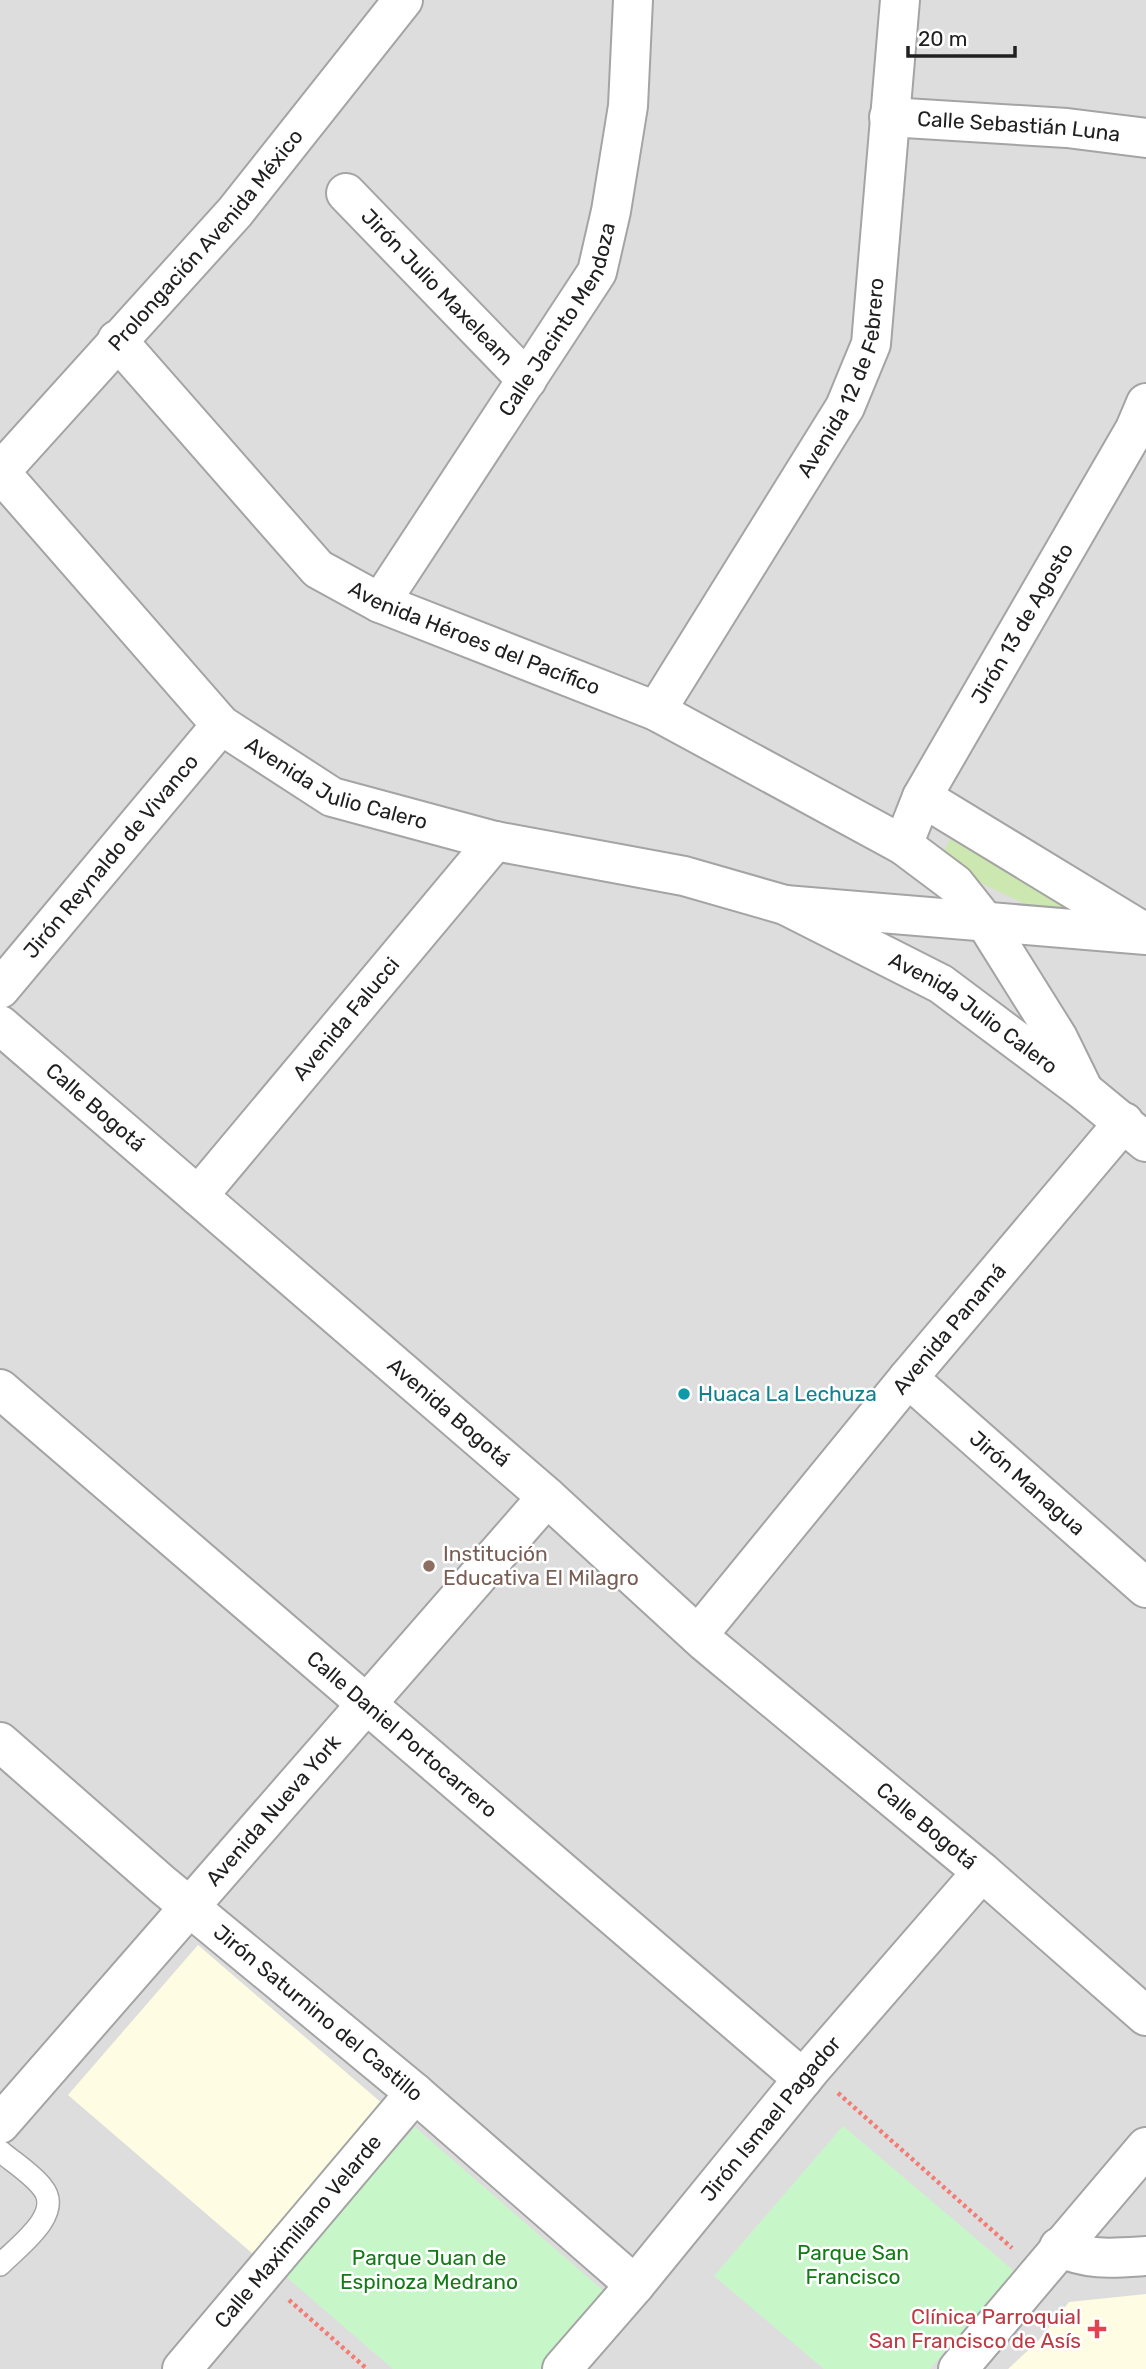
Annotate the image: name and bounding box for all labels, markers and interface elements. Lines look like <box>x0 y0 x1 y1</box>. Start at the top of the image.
scale bar <box>908 14 1015 58</box>
text: 20 m <box>918 26 967 51</box>
street label: Calle Sebastián Luna <box>916 106 1122 147</box>
street label: Prolongación Avenida México <box>103 124 308 356</box>
street label: Jirón Julio Maxeleam <box>356 203 519 370</box>
street label: Calle Jacinto Mendoza <box>493 220 620 421</box>
street label: Avenida 12 de Febrero <box>791 277 889 482</box>
street label: Jirón 13 de Agosto <box>966 539 1078 708</box>
street label: Avenida Héroes del Pacífico <box>344 575 604 700</box>
street label: Avenida Julio Calero <box>241 731 430 834</box>
street label: Jirón Reynaldo de Vivanco <box>18 749 203 963</box>
street label: Avenida Julio Calero <box>885 947 1063 1079</box>
street label: Avenida Falucci <box>287 952 404 1085</box>
street label: Calle Bogotá <box>41 1057 151 1157</box>
street label: Avenida Panamá <box>887 1258 1011 1399</box>
street label: Avenida Bogotá <box>383 1352 516 1472</box>
place label: Huaca La Lechuza <box>698 1381 877 1406</box>
marker: Huaca La Lechuza <box>676 1386 692 1402</box>
street label: Jirón Managua <box>965 1425 1090 1540</box>
place label: Institución Educativa El Milagro <box>443 1541 639 1590</box>
marker: Institución Educativa El Milagro <box>421 1558 437 1574</box>
street label: Calle Daniel Portocarrero <box>302 1645 503 1823</box>
street label: Avenida Nueva York <box>200 1729 346 1891</box>
street label: Calle Bogotá <box>872 1777 982 1875</box>
street label: Jirón Saturnino del Castillo <box>209 1919 428 2106</box>
street label: Jirón Ismael Pagador <box>695 2031 846 2206</box>
street label: Calle Maximiliano Velarde <box>209 2129 386 2333</box>
park label: Parque San Francisco <box>797 2240 909 2289</box>
park label: Parque Juan de Espinoza Medrano <box>340 2245 518 2294</box>
place label: Clínica Parroquial San Francisco de Asís <box>869 2304 1081 2353</box>
marker: Clínica Parroquial San Francisco de Asís <box>1087 2319 1107 2339</box>

